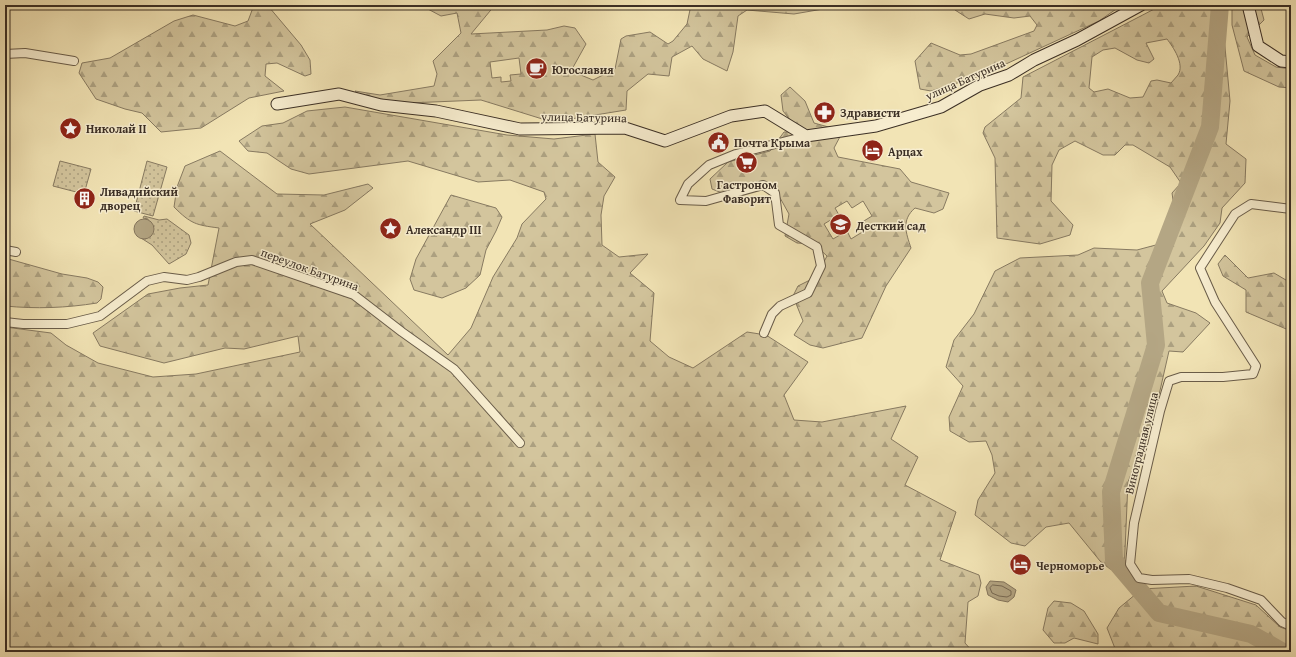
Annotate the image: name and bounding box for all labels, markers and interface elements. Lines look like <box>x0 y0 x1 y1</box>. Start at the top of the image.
street label: улица Батурина <box>921 54 1008 105</box>
cafe icon: Югославия <box>523 56 549 82</box>
place label: Югославия <box>552 61 614 78</box>
pharmacy icon: Здрависти <box>811 99 837 125</box>
place label: Здрависти <box>840 104 901 121</box>
street label: улица Батурина <box>540 108 627 126</box>
place icon: Николай II <box>57 115 83 141</box>
place label: Николай II <box>86 120 147 137</box>
public building icon: Почта Крыма <box>706 129 732 155</box>
place label: Почта Крыма <box>734 134 811 151</box>
hotel icon: Арцах <box>860 138 886 164</box>
place label: Арцах <box>888 143 923 160</box>
supermarket icon: Гастроном Фаворит <box>734 150 760 176</box>
place label: Гастроном Фаворит <box>717 176 777 207</box>
place label: Ливадийский дворец <box>100 183 178 214</box>
building icon: Ливадийский дворец <box>72 185 98 211</box>
school or university icon: Десткий сад <box>827 212 853 238</box>
place icon: Александр III <box>377 216 403 242</box>
place label: Десткий сад <box>855 217 927 234</box>
place label: Александр III <box>406 221 482 238</box>
street label: переулок Батурина <box>259 243 362 295</box>
street label: Виноградная улица <box>1120 390 1162 496</box>
hotel icon: Черноморье <box>1007 552 1033 578</box>
place label: Черноморье <box>1036 557 1104 574</box>

